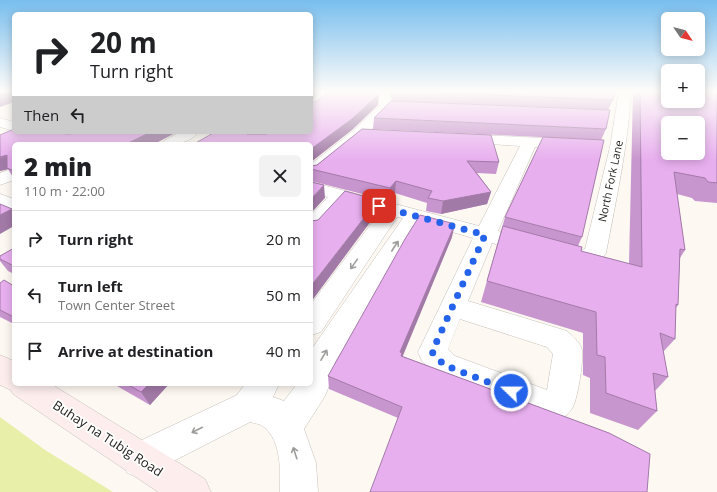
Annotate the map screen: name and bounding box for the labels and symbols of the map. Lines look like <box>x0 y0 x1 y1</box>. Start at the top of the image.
north arrow <box>661 12 705 56</box>
street label: North Fork Lane <box>594 139 626 223</box>
pin <box>362 189 396 223</box>
one-way arrow <box>391 241 399 252</box>
one-way arrow <box>350 258 358 269</box>
one-way arrow <box>321 349 329 361</box>
position arrow <box>490 370 532 412</box>
street label: Buhay na Tubig Road <box>49 396 167 480</box>
one-way arrow <box>192 427 204 435</box>
one-way arrow <box>291 447 298 460</box>

